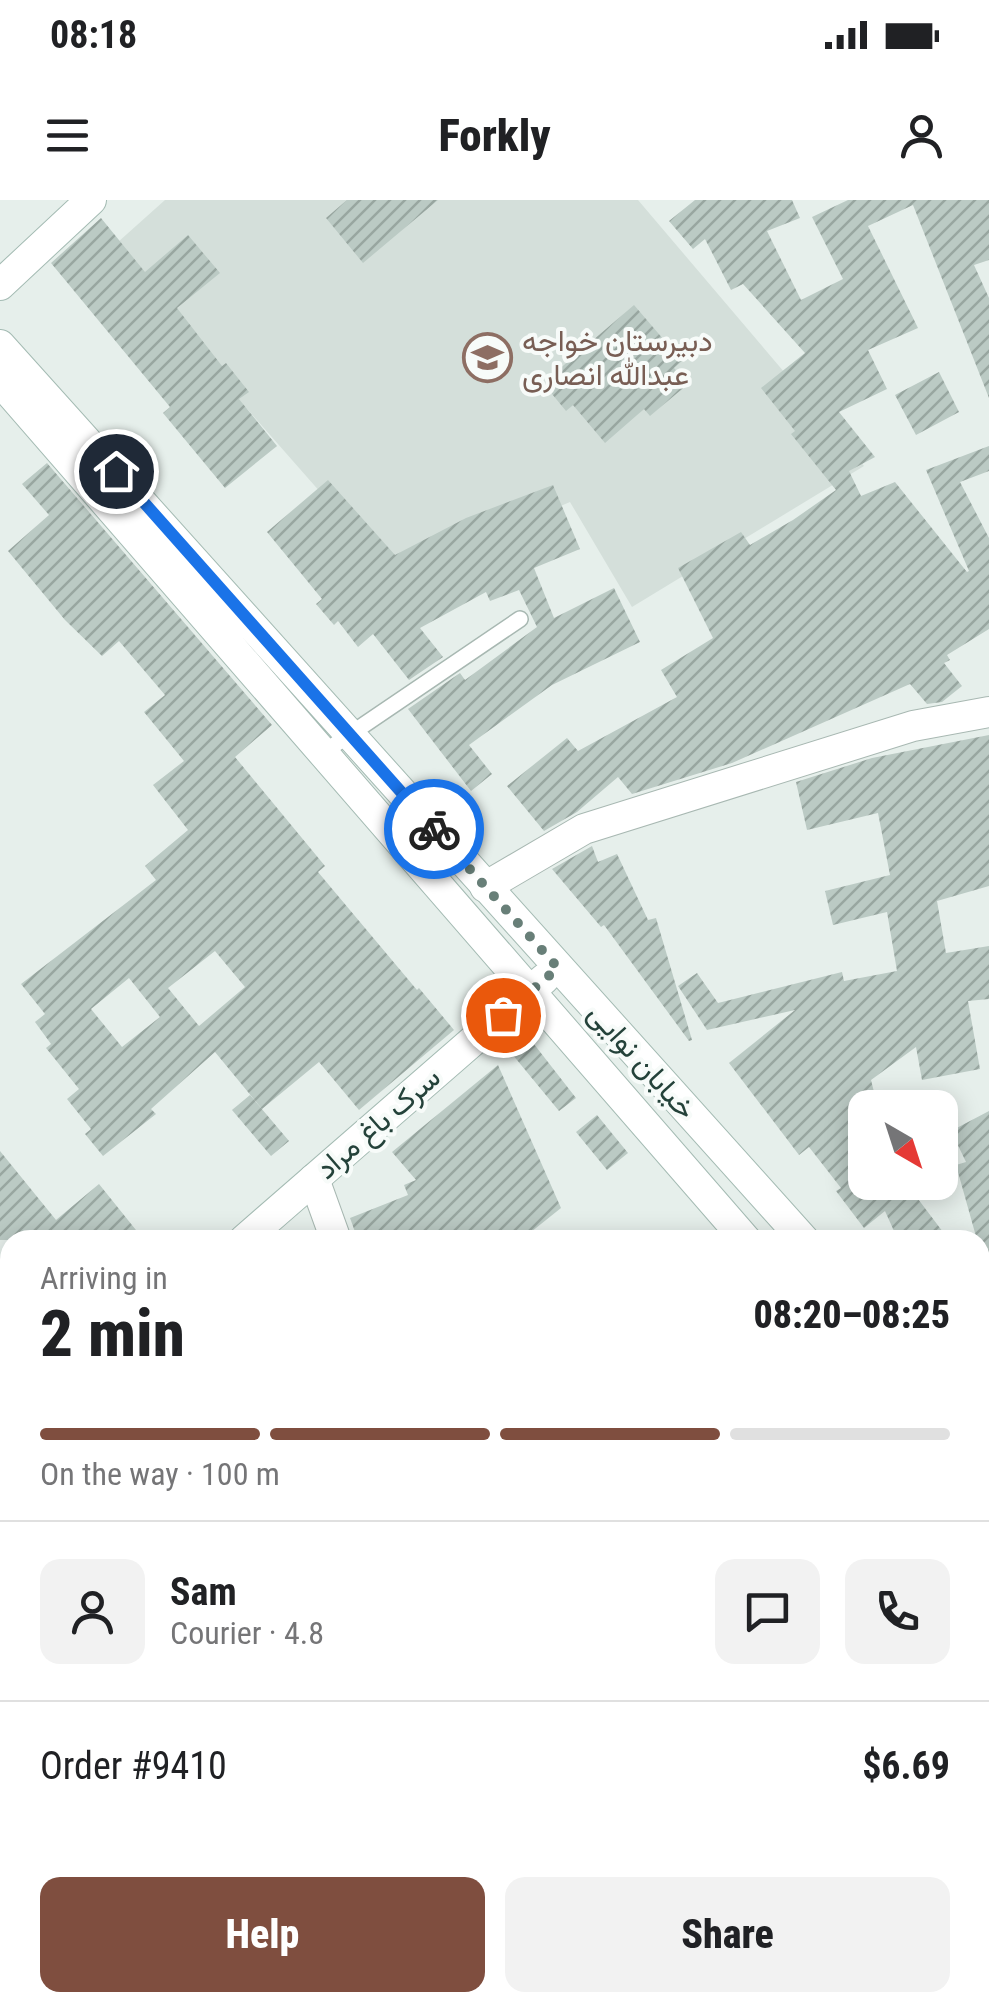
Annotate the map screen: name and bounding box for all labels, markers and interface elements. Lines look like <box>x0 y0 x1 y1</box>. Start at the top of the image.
text: 08:18 <box>50 13 137 57</box>
icon: menu <box>40 108 95 163</box>
icon: person <box>894 108 949 163</box>
text: Forkly <box>438 109 551 162</box>
place label: دبیرستان خواجه عبدالله انصاری <box>522 323 713 393</box>
school or university icon: دبیرستان خواجه عبدالله انصاری <box>461 332 513 384</box>
pin <box>74 429 159 514</box>
icon: home <box>89 444 144 499</box>
courier <box>384 779 484 879</box>
icon: bike <box>407 802 462 857</box>
pin <box>461 973 546 1058</box>
icon: bag <box>476 988 531 1043</box>
street label: خیابان نوایی <box>580 995 704 1127</box>
street label: سرک باغ مراد <box>308 1059 449 1188</box>
north arrow <box>848 1090 958 1200</box>
map controls <box>848 1090 958 1200</box>
text: Arriving in <box>40 1259 168 1297</box>
text: 08:20–08:25 <box>753 1293 950 1337</box>
text: 2 min <box>40 1296 185 1372</box>
text: On the way · 100 m <box>40 1455 280 1493</box>
button: person <box>40 1559 145 1664</box>
button: chat <box>715 1559 820 1664</box>
button: phone <box>845 1559 950 1664</box>
text: Sam <box>170 1570 237 1614</box>
text: Courier · 4.8 <box>170 1614 324 1652</box>
text: Order #9410 <box>40 1744 227 1788</box>
text: $6.69 <box>862 1744 950 1788</box>
button: Help <box>40 1877 485 1992</box>
button: Share <box>505 1877 950 1992</box>

